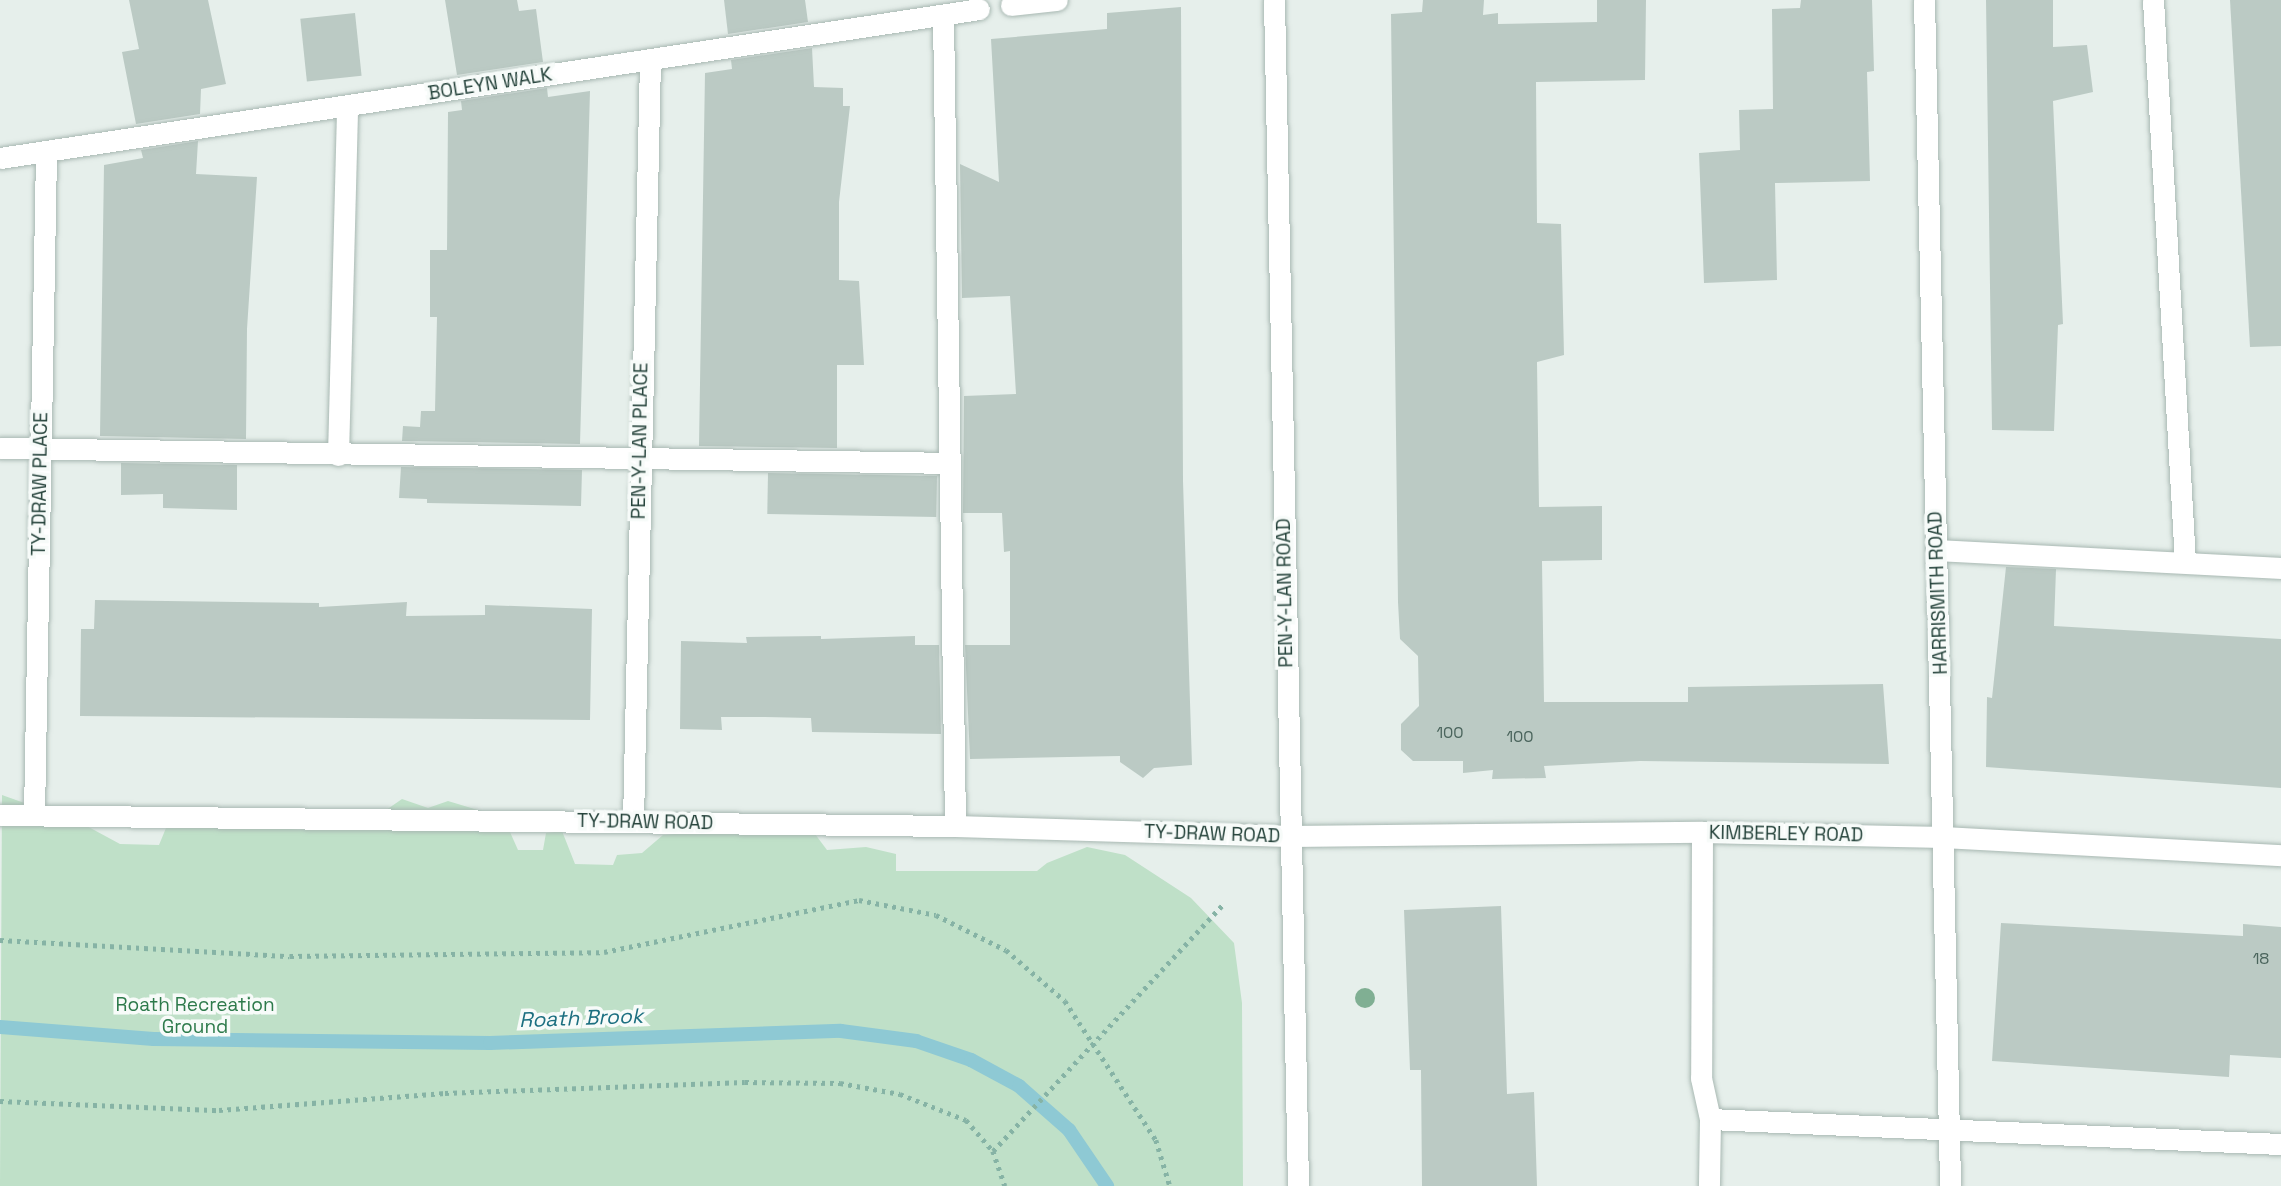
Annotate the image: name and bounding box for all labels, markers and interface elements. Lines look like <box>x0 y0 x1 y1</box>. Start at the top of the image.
street label: BOLEYN WALK <box>426 63 554 105</box>
street label: PEN-Y-LAN PLACE <box>627 362 653 520</box>
street label: TY-DRAW PLACE <box>27 412 53 556</box>
street label: HARRISMITH ROAD <box>1924 511 1952 675</box>
street label: PEN-Y-LAN ROAD <box>1272 518 1298 668</box>
house number: 100 <box>1436 723 1464 743</box>
house number: 100 <box>1506 727 1534 747</box>
street label: TY-DRAW ROAD <box>577 809 713 835</box>
street label: TY-DRAW ROAD <box>1143 820 1281 848</box>
street label: KIMBERLEY ROAD <box>1709 821 1863 847</box>
house number: 18 <box>2253 949 2269 969</box>
park label: Roath Recreation Ground <box>115 994 275 1038</box>
water label: Roath Brook <box>518 1003 644 1033</box>

